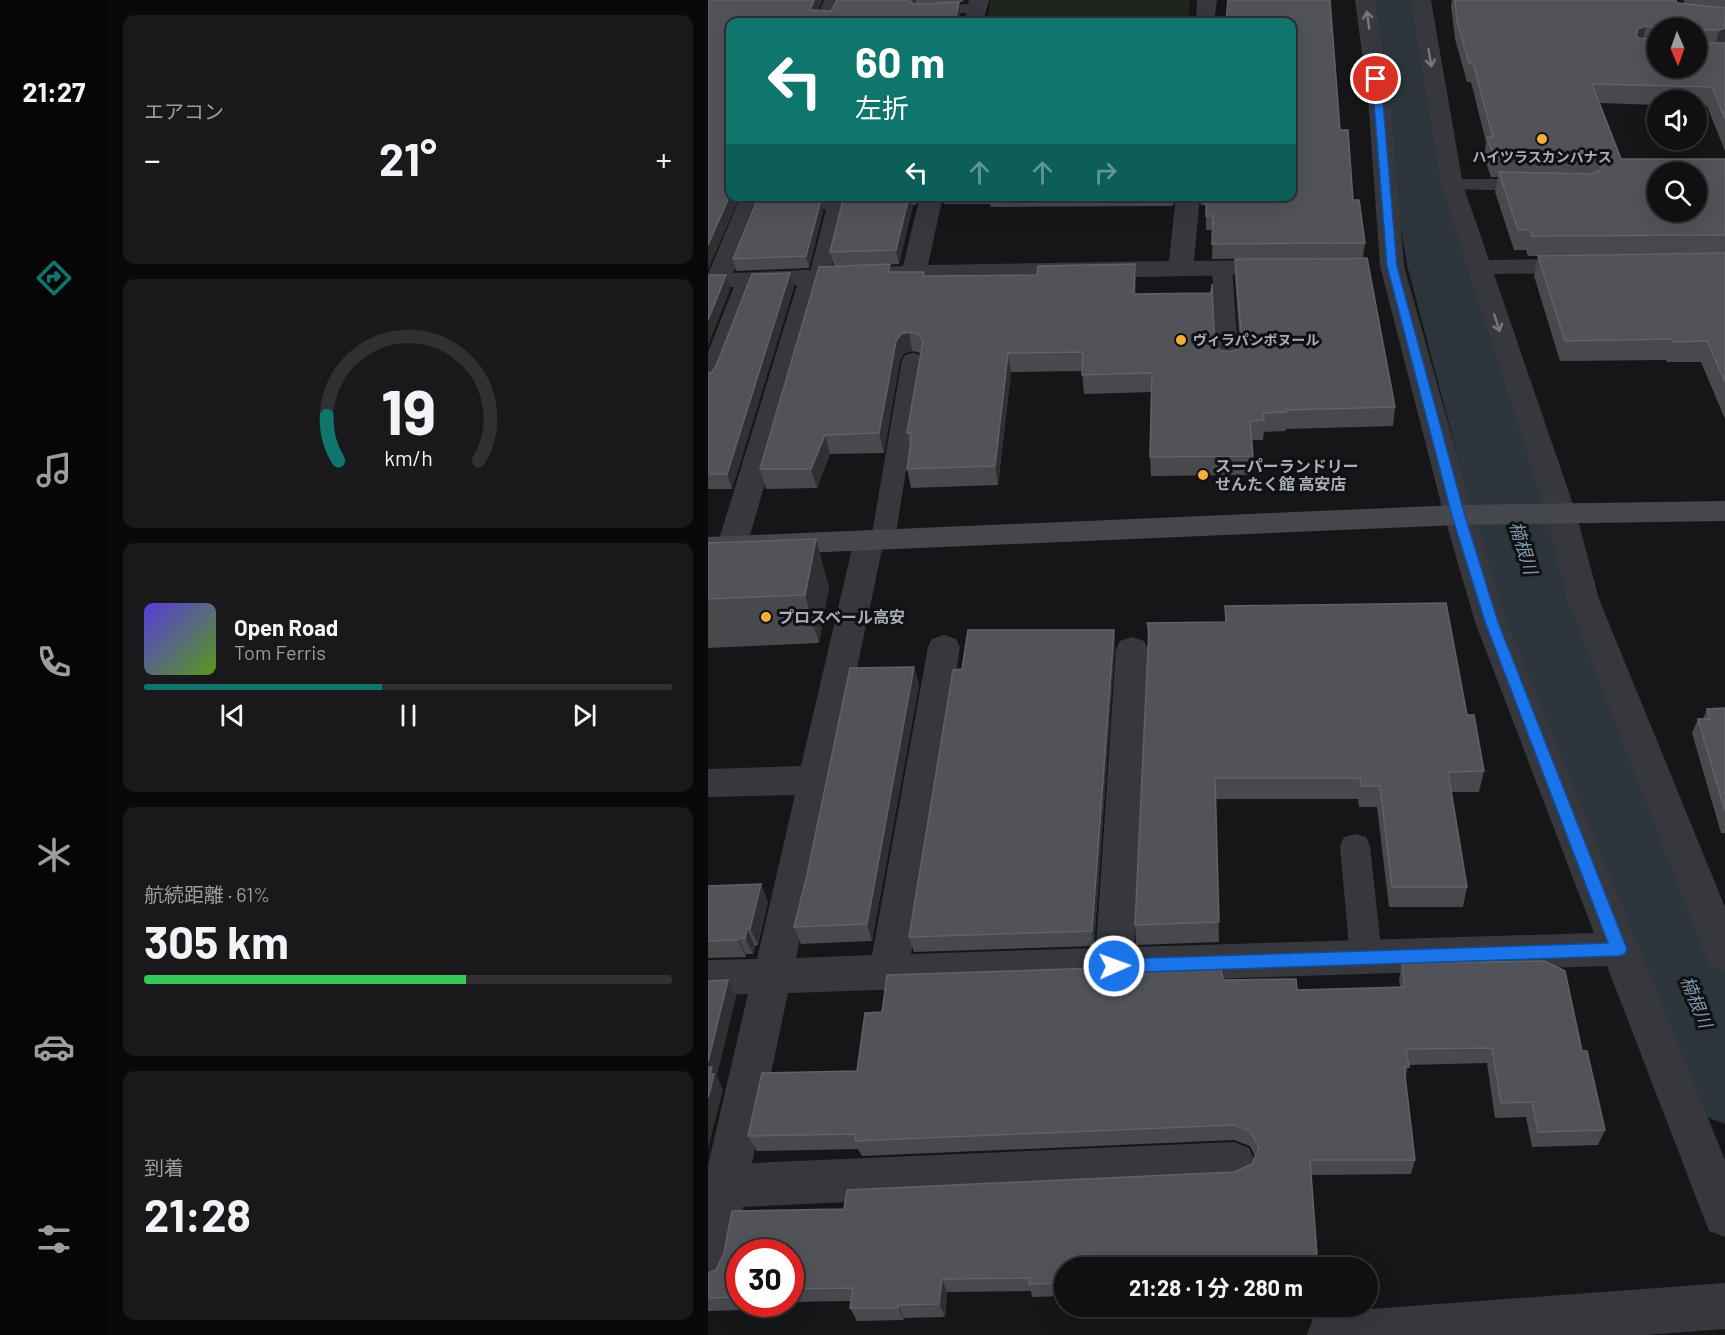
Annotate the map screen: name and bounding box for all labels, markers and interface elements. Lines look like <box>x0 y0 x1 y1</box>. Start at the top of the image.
one-way arrow <box>1363 11 1374 30</box>
north arrow <box>1647 18 1707 78</box>
map controls <box>1647 18 1707 222</box>
text: 60 m <box>855 36 945 86</box>
icon: left <box>756 42 834 120</box>
one-way arrow <box>1425 47 1436 67</box>
pin <box>1350 53 1401 104</box>
icon: arrive <box>1359 62 1392 95</box>
text: 21:27 <box>23 75 85 107</box>
button: sound <box>1647 90 1707 150</box>
text: 左折 <box>855 91 909 123</box>
text: エアコン <box>144 99 224 123</box>
text: 21° <box>379 131 437 185</box>
marker: ハイツラスカンパナス <box>1535 132 1549 146</box>
text: − <box>144 139 161 179</box>
text: + <box>656 139 672 179</box>
place label: ハイツラスカンパナス <box>1472 148 1612 165</box>
icon: left <box>900 156 933 189</box>
icon: ahead <box>963 156 996 189</box>
icon: ahead <box>1026 156 1059 189</box>
icon: right <box>1089 156 1122 189</box>
button: search <box>1647 162 1707 222</box>
icon: directions <box>33 257 75 299</box>
one-way arrow <box>1493 313 1504 332</box>
place label: ヴィラパンボヌール <box>1193 331 1320 348</box>
marker: ヴィラパンボヌール <box>1174 333 1188 347</box>
text: 19 <box>380 373 436 447</box>
text: km/h <box>384 445 432 470</box>
icon: music <box>33 449 75 491</box>
place label: スーパーランドリー せんたく館 高安店 <box>1215 456 1359 493</box>
marker: スーパーランドリー せんたく館 高安店 <box>1196 468 1210 482</box>
water label: 楠根川 <box>1506 519 1543 579</box>
place label: プロスベール高安 <box>778 607 905 626</box>
marker: プロスベール高安 <box>759 610 773 624</box>
text: Open Road <box>234 614 338 640</box>
text: Tom Ferris <box>234 640 326 664</box>
icon: phone <box>33 641 75 683</box>
icon: previous <box>216 699 249 732</box>
icon: pause <box>392 699 425 732</box>
icon: next <box>568 699 601 732</box>
icon: climate <box>33 834 75 876</box>
text: 航続距離 · 61% <box>144 882 270 906</box>
text: 305 km <box>144 914 289 968</box>
position arrow <box>1082 934 1146 998</box>
water label: 楠根川 <box>1677 972 1718 1033</box>
icon: car <box>33 1026 75 1068</box>
text: 到着 <box>144 1155 184 1179</box>
text: 21:28 <box>144 1187 251 1241</box>
icon: filters <box>33 1218 75 1260</box>
speed limit sign: 30 <box>726 1239 804 1317</box>
text: 21:28 · 1 分 · 280 m <box>1129 1274 1303 1300</box>

